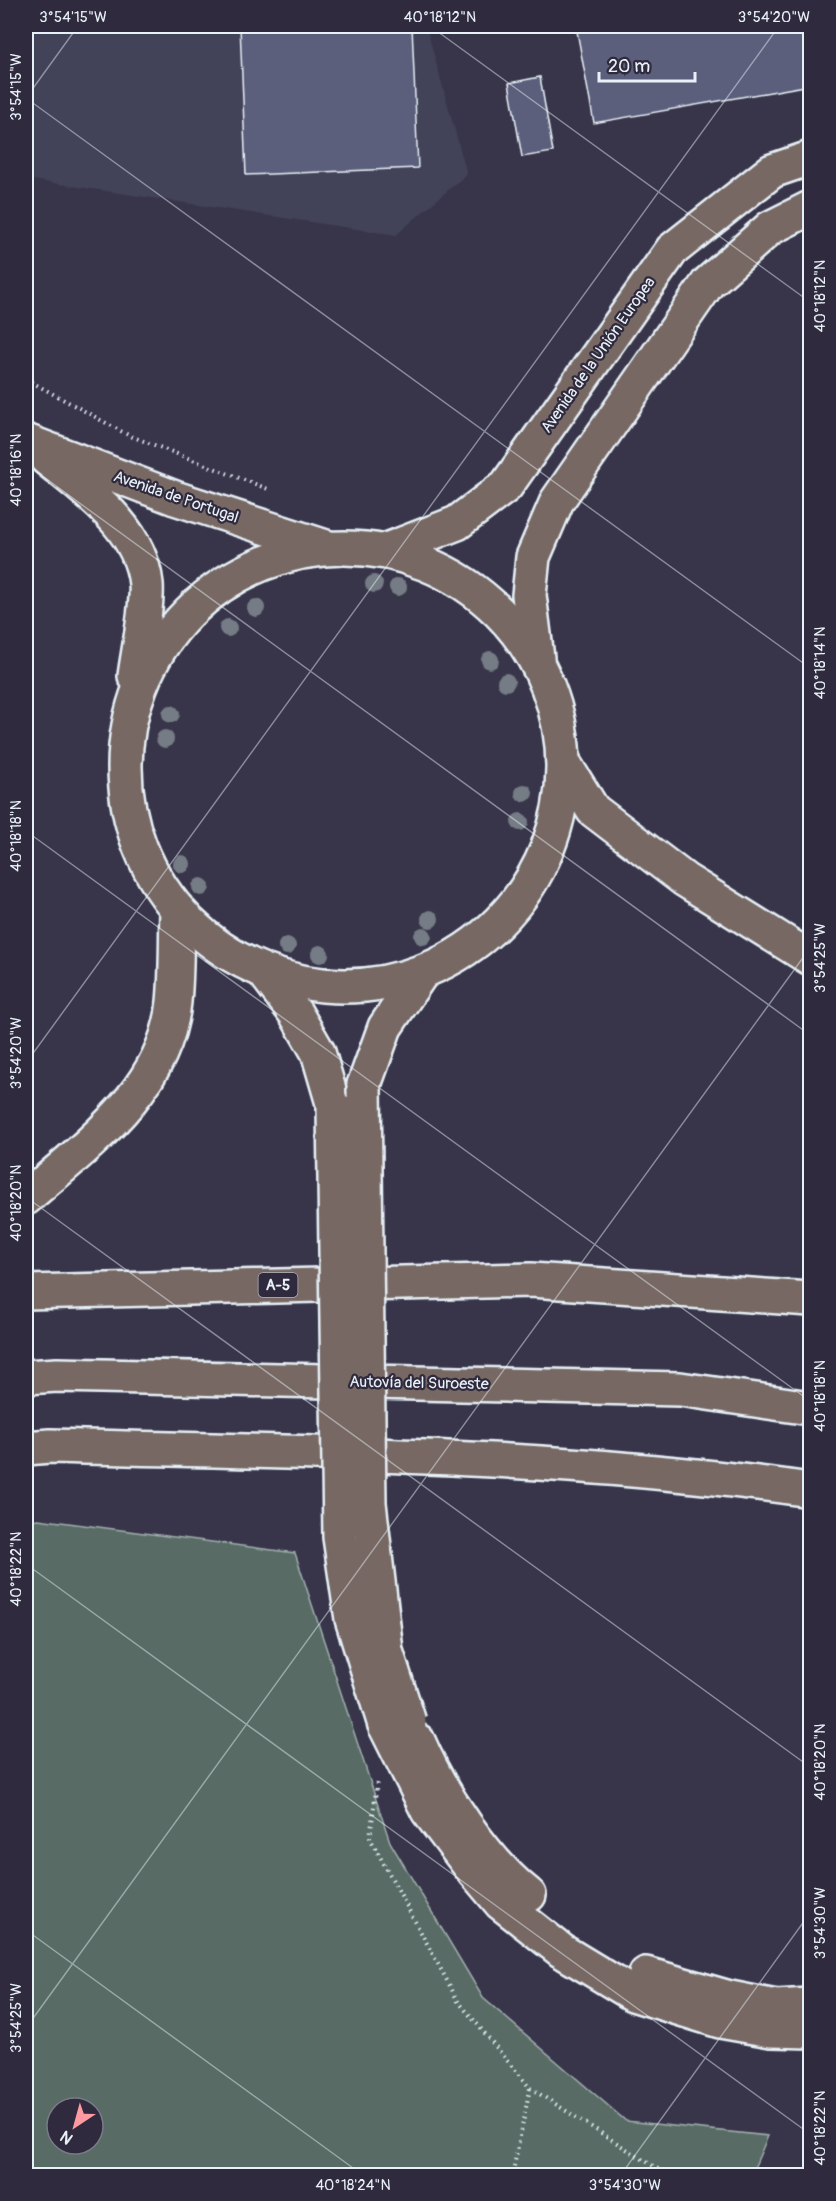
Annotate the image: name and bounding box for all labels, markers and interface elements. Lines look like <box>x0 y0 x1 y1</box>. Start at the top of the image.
text: 3°54'15"W <box>39 8 107 27</box>
text: 40°18'12"N <box>404 8 476 27</box>
text: 3°54'20"W <box>738 8 810 27</box>
scale bar <box>599 45 695 83</box>
text: 3°54'15"W <box>7 53 26 121</box>
text: 20 m <box>608 55 650 78</box>
text: 40°18'12"N <box>811 260 830 332</box>
street label: Avenida de la Unión Europea <box>536 273 660 437</box>
text: 40°18'16"N <box>7 434 26 506</box>
street label: Avenida de Portugal <box>111 466 241 528</box>
text: 40°18'14"N <box>811 627 830 699</box>
text: 40°18'18"N <box>7 800 26 872</box>
text: 3°54'25"W <box>811 923 830 993</box>
text: 3°54'20"W <box>7 1017 26 1089</box>
text: 40°18'20"N <box>7 1165 26 1241</box>
road number: A-5 <box>258 1273 298 1297</box>
text: 40°18'18"N <box>811 1360 830 1432</box>
street label: Autovía del Suroeste <box>349 1372 489 1394</box>
text: 40°18'22"N <box>7 1532 26 1606</box>
text: 40°18'20"N <box>811 1724 830 1800</box>
text: 3°54'30"W <box>811 1887 830 1959</box>
text: 3°54'25"W <box>7 1983 26 2053</box>
text: 40°18'22"N <box>811 2091 830 2165</box>
north arrow <box>45 2096 105 2156</box>
text: N <box>56 2126 77 2149</box>
text: 40°18'24"N <box>315 2176 391 2195</box>
text: 3°54'30"W <box>589 2176 661 2195</box>

